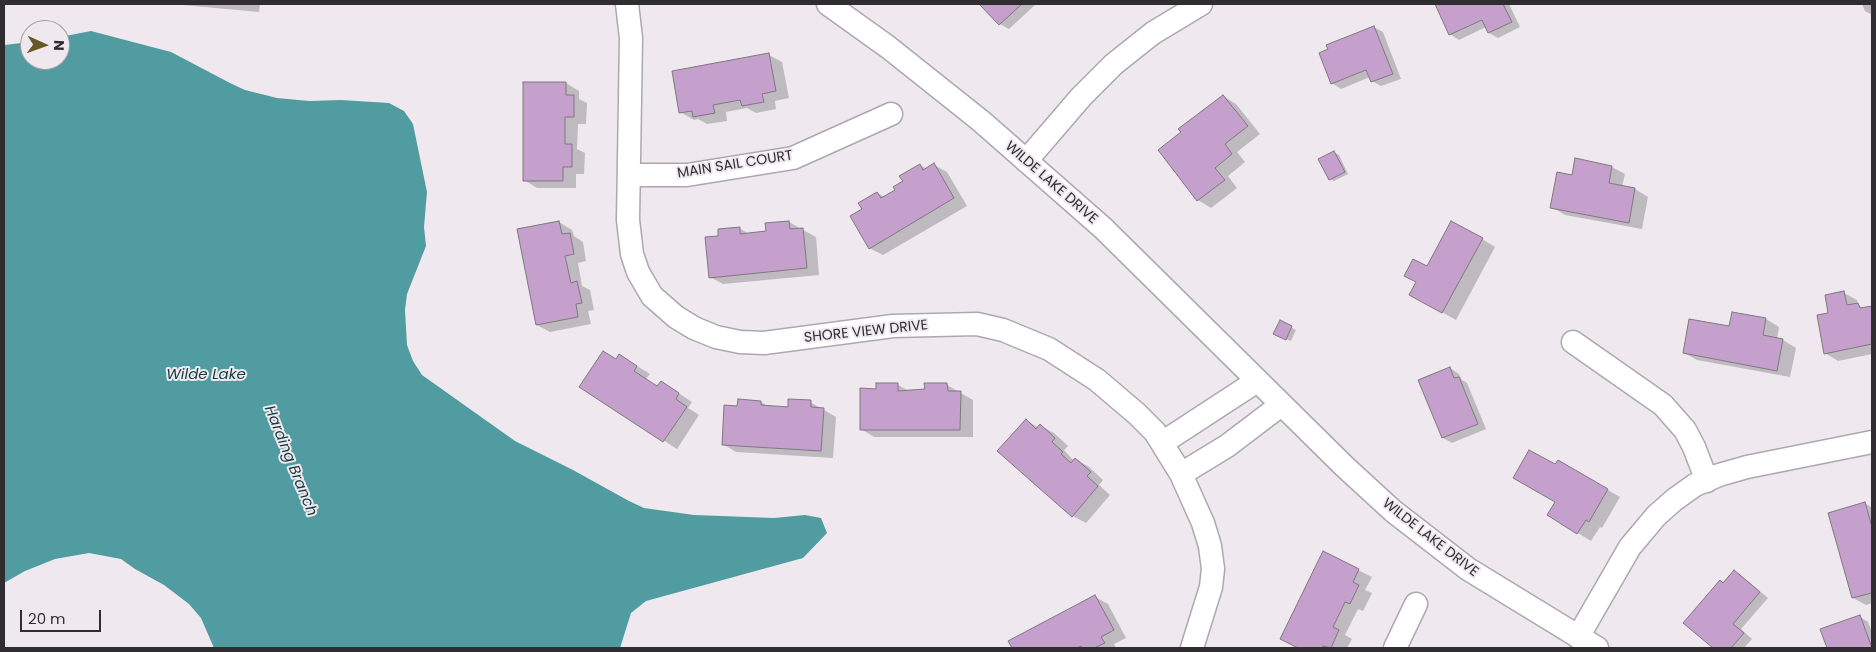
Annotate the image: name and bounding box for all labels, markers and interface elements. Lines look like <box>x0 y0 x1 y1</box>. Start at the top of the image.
north arrow <box>20 20 70 70</box>
text: N <box>49 40 69 51</box>
street label: WILDE LAKE DRIVE <box>1001 138 1101 228</box>
street label: MAIN SAIL COURT <box>676 148 794 182</box>
street label: SHORE VIEW DRIVE <box>803 317 929 347</box>
water label: Wilde Lake <box>166 366 246 384</box>
water label: Harding Branch <box>260 403 320 519</box>
street label: WILDE LAKE DRIVE <box>1379 495 1481 581</box>
scale bar <box>22 600 104 632</box>
text: 20 m <box>28 608 66 629</box>

